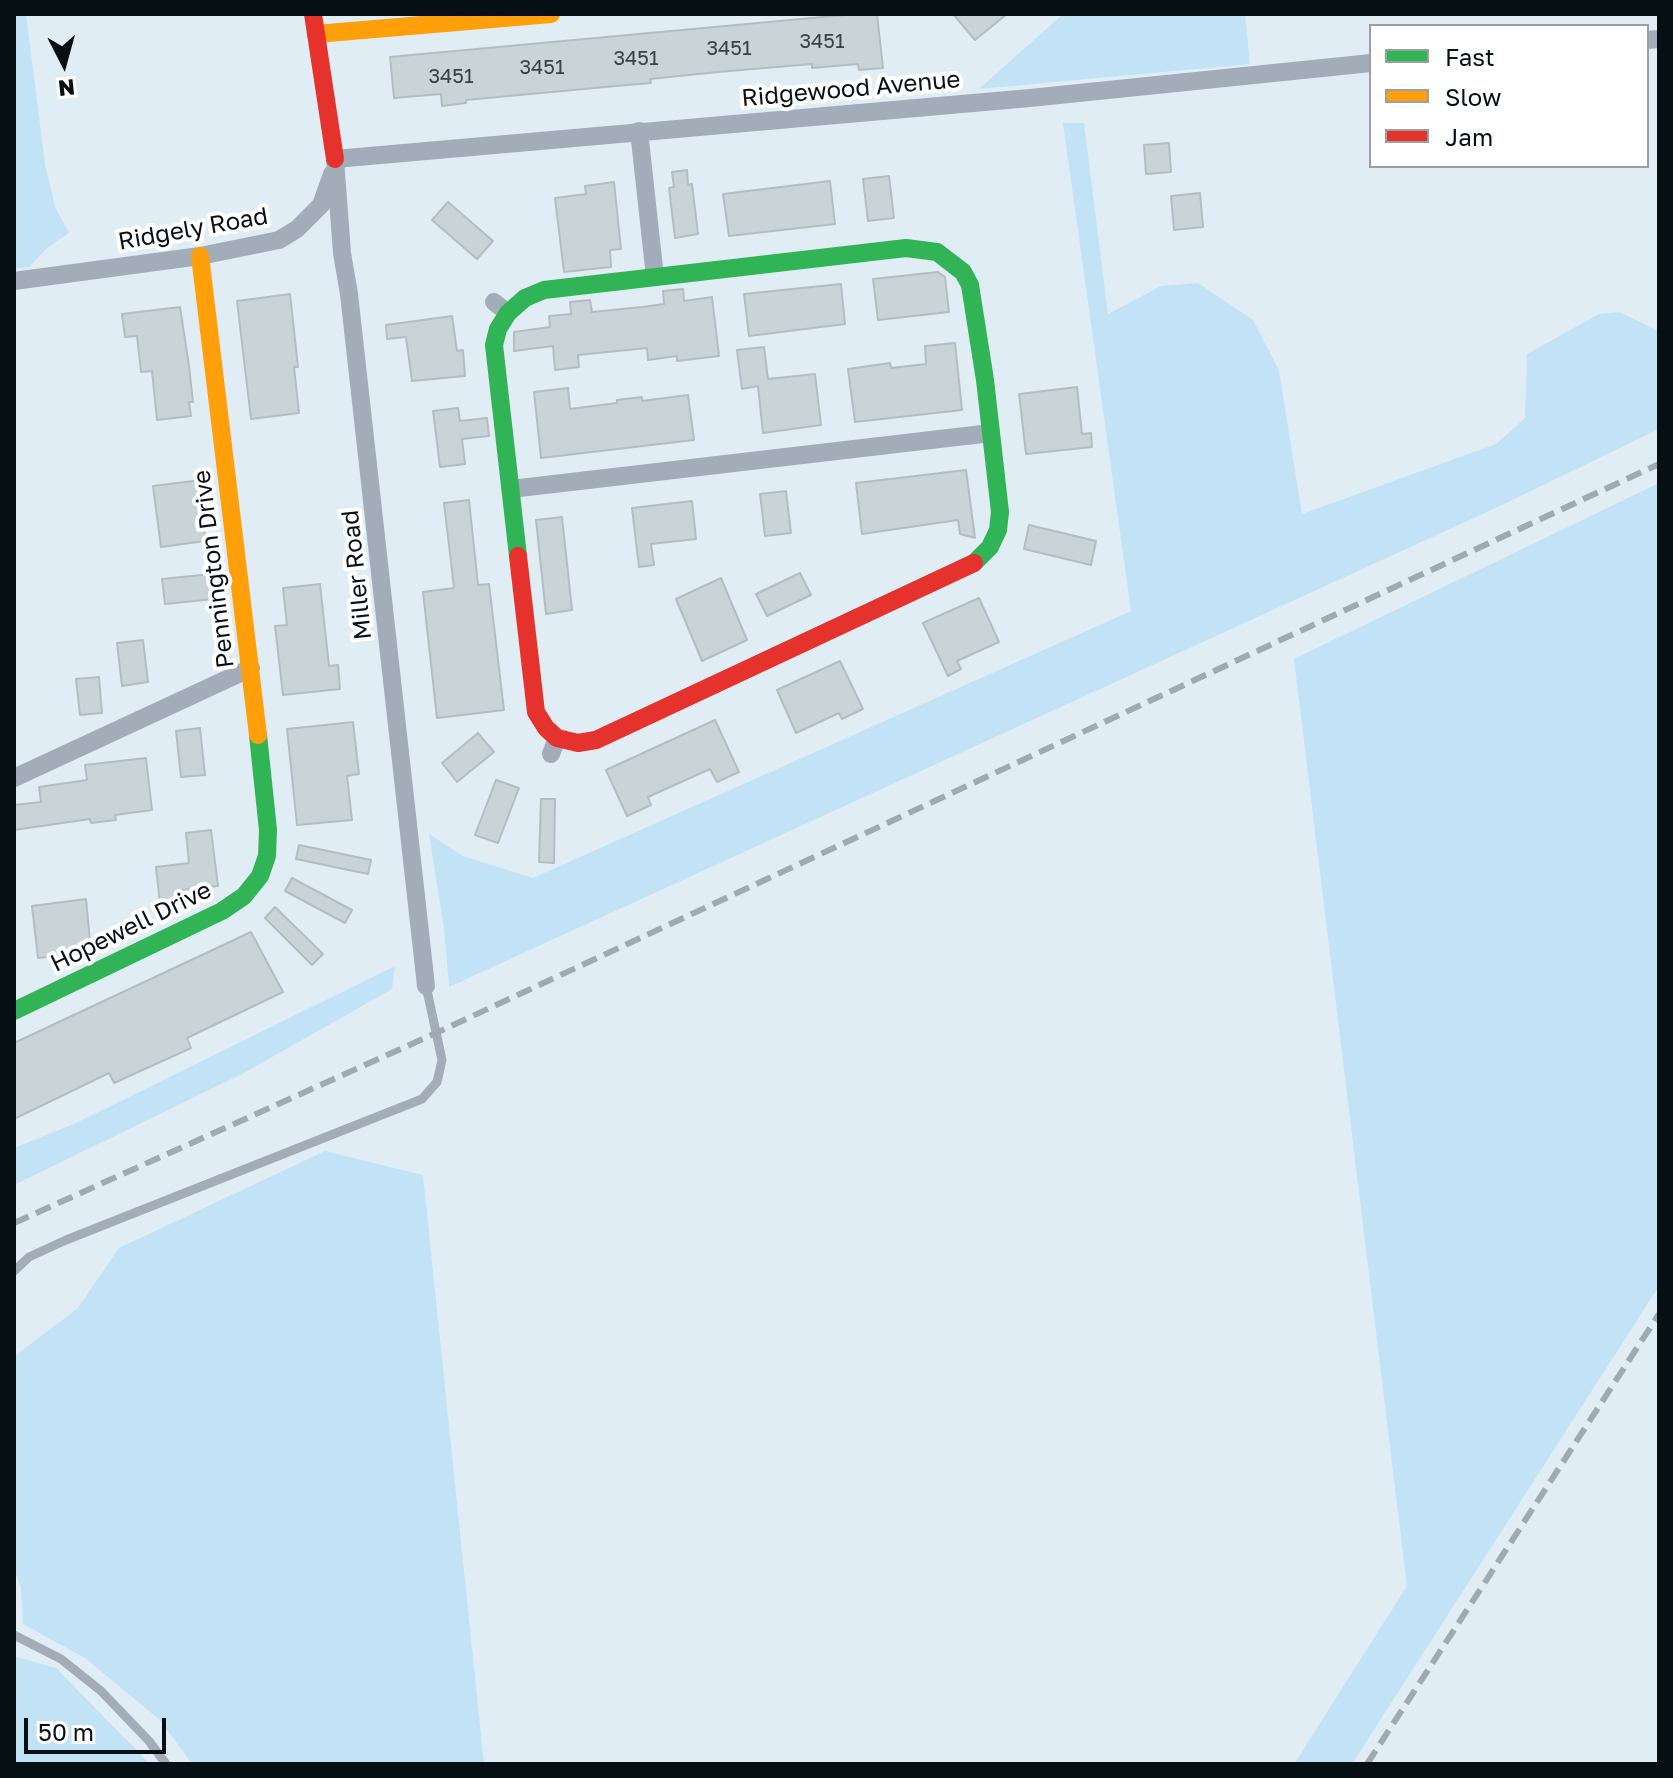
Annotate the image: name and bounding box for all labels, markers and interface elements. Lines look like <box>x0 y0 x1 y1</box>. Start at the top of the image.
north arrow <box>24 24 104 104</box>
legend <box>1369 24 1649 168</box>
house number: 3451 <box>799 30 845 54</box>
house number: 3451 <box>706 37 752 61</box>
text: Fast <box>1445 42 1495 71</box>
house number: 3451 <box>613 47 659 71</box>
house number: 3451 <box>519 56 565 80</box>
house number: 3451 <box>428 65 474 89</box>
street label: Ridgewood Avenue <box>740 65 962 113</box>
text: N <box>57 74 76 103</box>
text: Slow <box>1445 82 1501 111</box>
text: Jam <box>1445 122 1493 151</box>
street label: Ridgely Road <box>116 202 270 256</box>
street label: Pennington Drive <box>188 468 240 670</box>
street label: Miller Road <box>336 509 378 641</box>
street label: Hopewell Drive <box>46 876 216 978</box>
scale bar <box>28 1702 170 1752</box>
text: 50 m <box>38 1717 94 1746</box>

